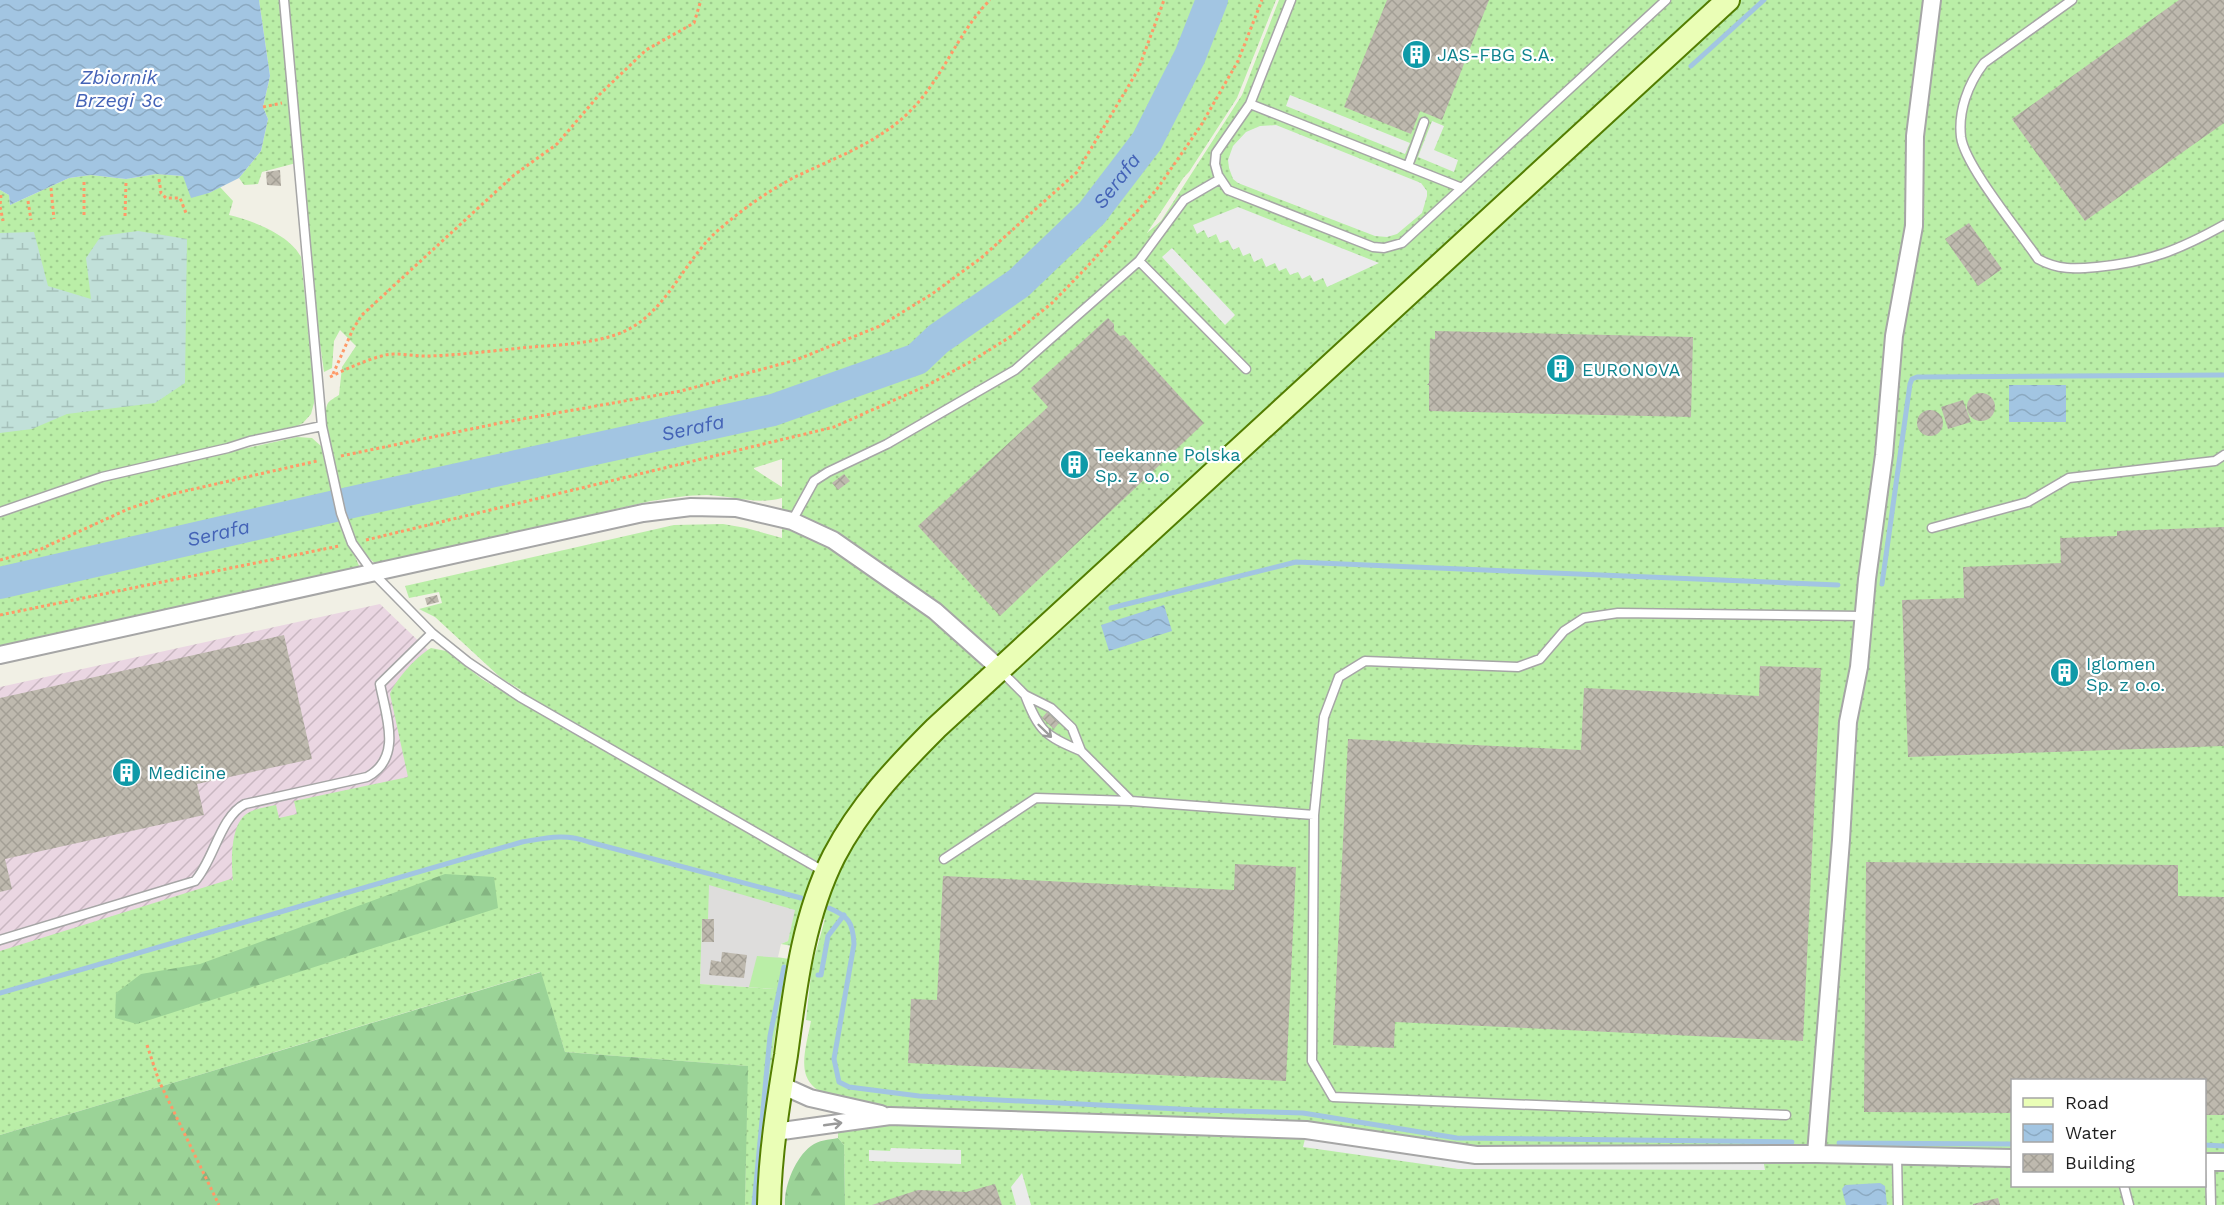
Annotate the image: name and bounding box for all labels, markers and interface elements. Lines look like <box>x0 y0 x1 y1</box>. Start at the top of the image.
building icon: JAS-FBG S.A. <box>1400 38 1432 70</box>
place label: JAS-FBG S.A. <box>1437 44 1555 65</box>
water label: Zbiornik Brzegi 3c <box>75 65 163 112</box>
water label: Serafa <box>1088 148 1146 214</box>
building icon: EURONOVA <box>1545 353 1577 385</box>
place label: EURONOVA <box>1582 359 1681 380</box>
water label: Serafa <box>659 409 727 446</box>
place label: Teekanne Polska Sp. z o.o <box>1095 444 1241 486</box>
building icon: Teekanne Polska Sp. z o.o <box>1058 448 1090 480</box>
water label: Serafa <box>184 514 252 552</box>
place label: Iglomen Sp. z o.o. <box>2086 653 2165 695</box>
building icon: Iglomen Sp. z o.o. <box>2049 657 2081 689</box>
one-way arrow <box>1037 724 1052 738</box>
building icon: Medicine <box>111 756 143 788</box>
place label: Medicine <box>148 762 226 783</box>
legend <box>2011 1079 2206 1187</box>
text: Road <box>2065 1092 2109 1113</box>
one-way arrow <box>822 1118 842 1129</box>
text: Water <box>2065 1122 2117 1143</box>
text: Building <box>2065 1152 2135 1173</box>

